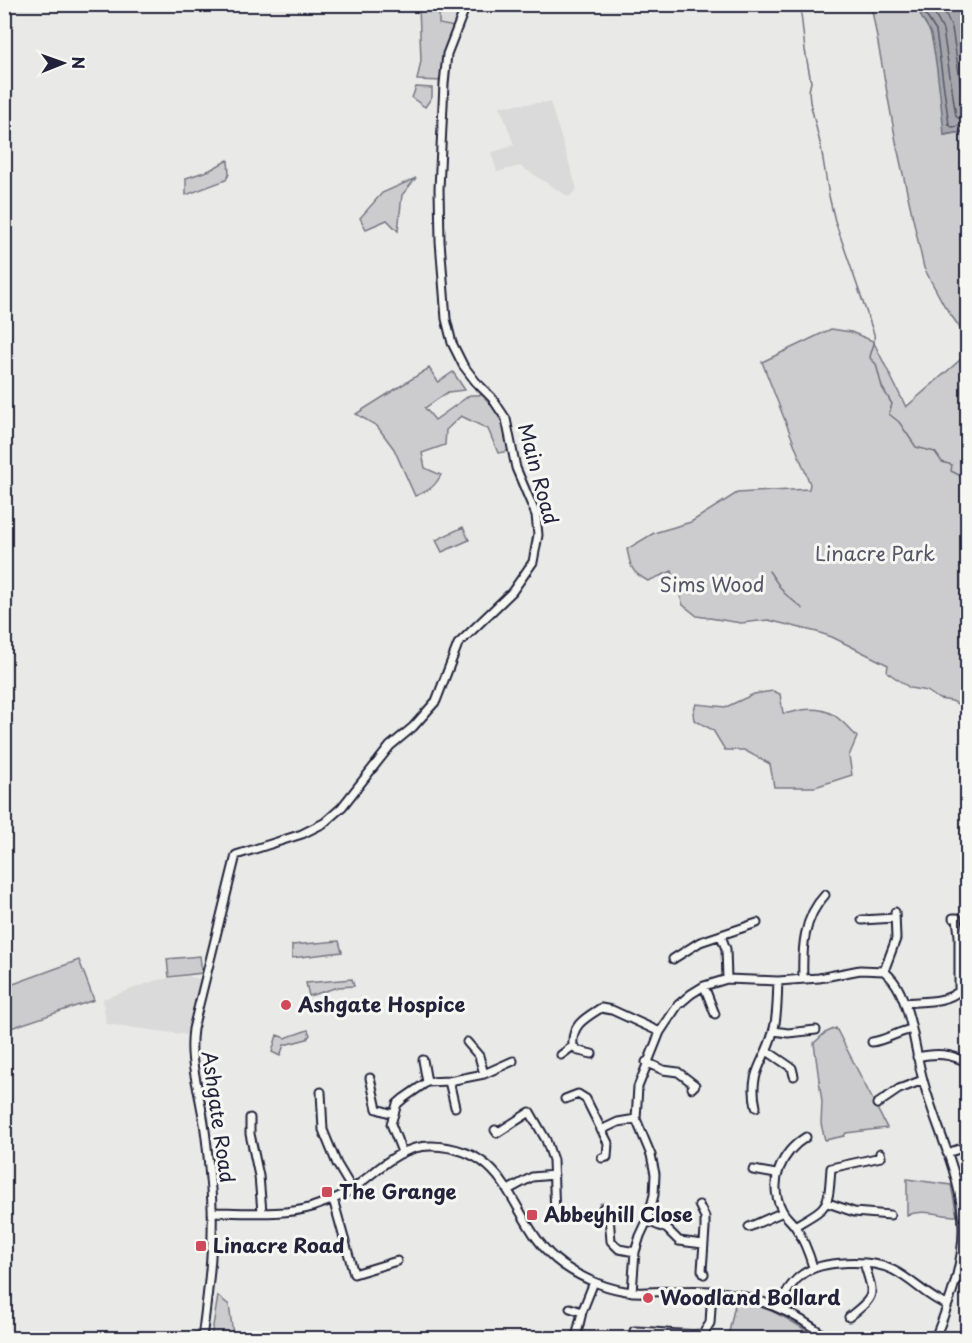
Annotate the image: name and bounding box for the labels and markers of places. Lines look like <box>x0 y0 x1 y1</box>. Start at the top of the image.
place label: Ashgate Hospice <box>297 989 466 1019</box>
marker: Ashgate Hospice <box>279 998 293 1012</box>
place label: The Grange <box>339 1176 457 1206</box>
marker: The Grange <box>320 1185 334 1199</box>
place label: Abbeyhill Close <box>544 1199 693 1229</box>
marker: Abbeyhill Close <box>525 1208 539 1222</box>
place label: Linacre Road <box>213 1230 345 1260</box>
marker: Linacre Road <box>194 1239 208 1253</box>
place label: Woodland Bollard <box>660 1282 841 1312</box>
marker: Woodland Bollard <box>641 1291 655 1305</box>

